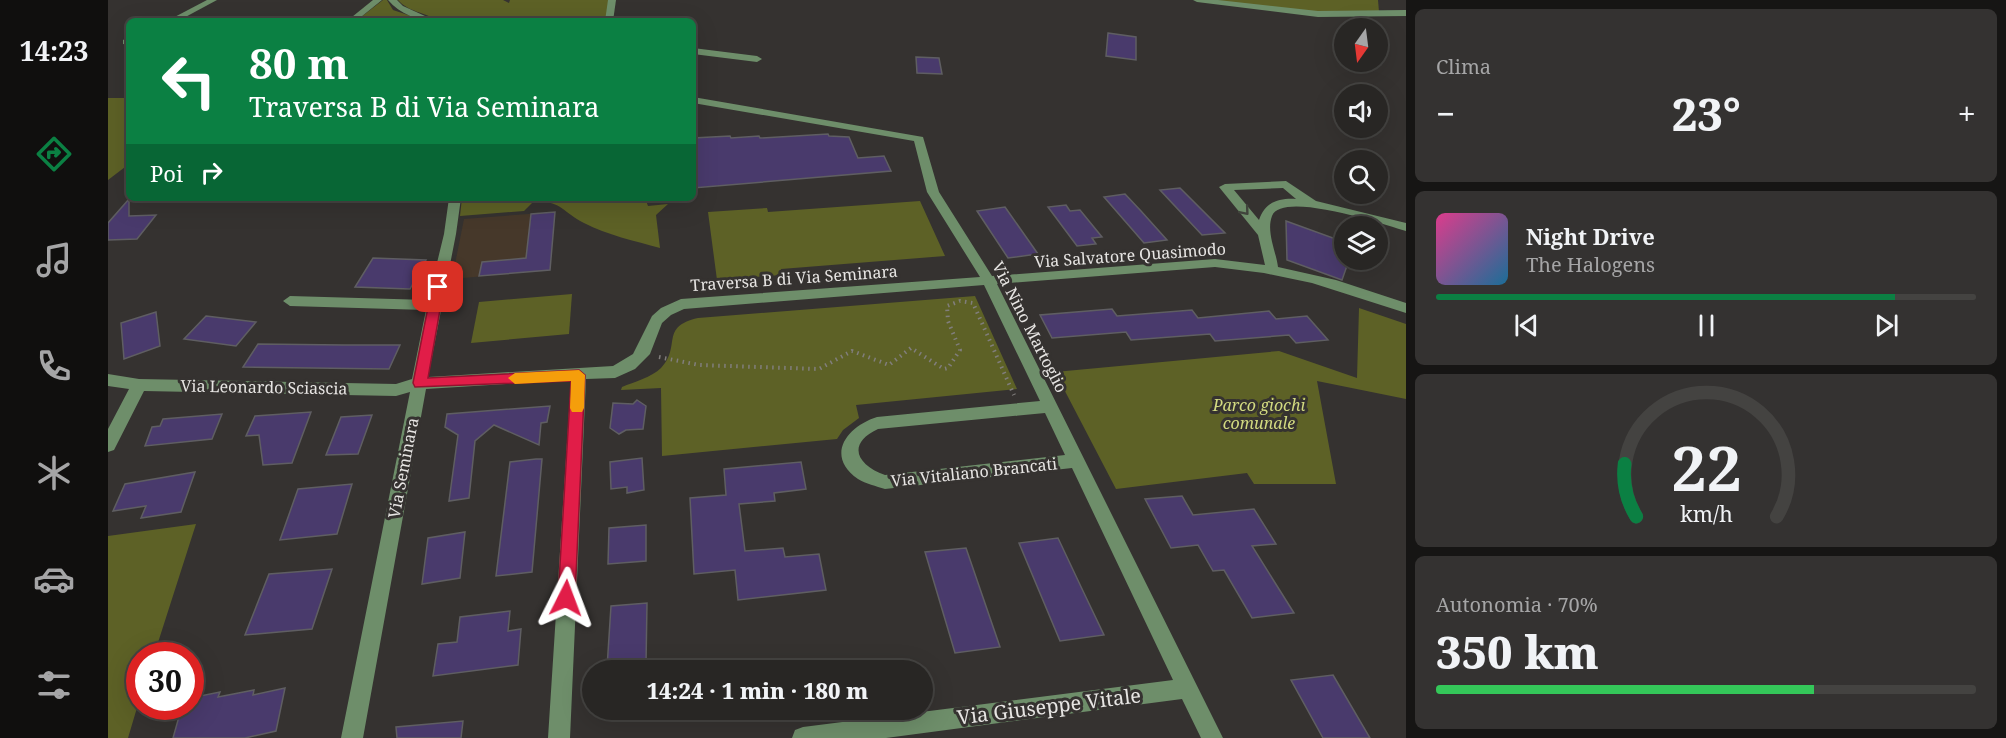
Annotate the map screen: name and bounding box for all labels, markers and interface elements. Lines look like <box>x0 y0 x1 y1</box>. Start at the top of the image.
north arrow <box>1334 18 1388 72</box>
map controls <box>1334 18 1388 270</box>
text: 14:23 <box>19 32 89 69</box>
text: 80 m <box>249 34 349 91</box>
icon: left <box>150 42 228 120</box>
text: Clima <box>1436 53 1491 80</box>
text: 23° <box>1672 83 1741 144</box>
button: sound <box>1334 84 1388 138</box>
text: Traversa B di Via Seminara <box>249 88 599 125</box>
text: − <box>1436 91 1455 136</box>
text: + <box>1958 91 1976 136</box>
icon: directions <box>33 133 75 175</box>
button: search <box>1334 150 1388 204</box>
icon: right <box>195 156 228 189</box>
text: Poi <box>150 158 183 188</box>
one-way arrow <box>1237 204 1248 215</box>
button: layers <box>1334 216 1388 270</box>
text: Night Drive <box>1526 221 1655 251</box>
street label: Via Salvatore Quasimodo <box>1033 237 1227 273</box>
icon: music <box>33 239 75 281</box>
text: The Halogens <box>1526 251 1655 278</box>
street label: Via Nino Martoglio <box>987 258 1073 396</box>
street label: Traversa B di Via Seminara <box>690 260 898 296</box>
pin <box>412 261 463 312</box>
icon: arrive <box>421 270 454 303</box>
icon: previous <box>1510 309 1543 342</box>
icon: pause <box>1690 309 1723 342</box>
icon: next <box>1870 309 1903 342</box>
icon: phone <box>33 345 75 387</box>
street label: Via Leonardo Sciascia <box>180 375 348 399</box>
park label: Parco giochi comunale <box>1212 394 1305 434</box>
street label: Via Seminara <box>382 416 424 520</box>
text: 22 <box>1671 424 1741 509</box>
icon: climate <box>33 452 75 494</box>
street label: Via Vitaliano Brancati <box>890 452 1058 492</box>
text: km/h <box>1680 500 1733 529</box>
icon: car <box>33 558 75 600</box>
position arrow <box>534 566 598 630</box>
text: Autonomia · 70% <box>1436 591 1598 618</box>
text: 350 km <box>1436 621 1599 682</box>
speed limit sign: 30 <box>126 642 204 720</box>
icon: filters <box>33 664 75 706</box>
text: 14:24 · 1 min · 180 m <box>647 675 868 705</box>
street label: Via Giuseppe Vitale <box>956 681 1142 731</box>

